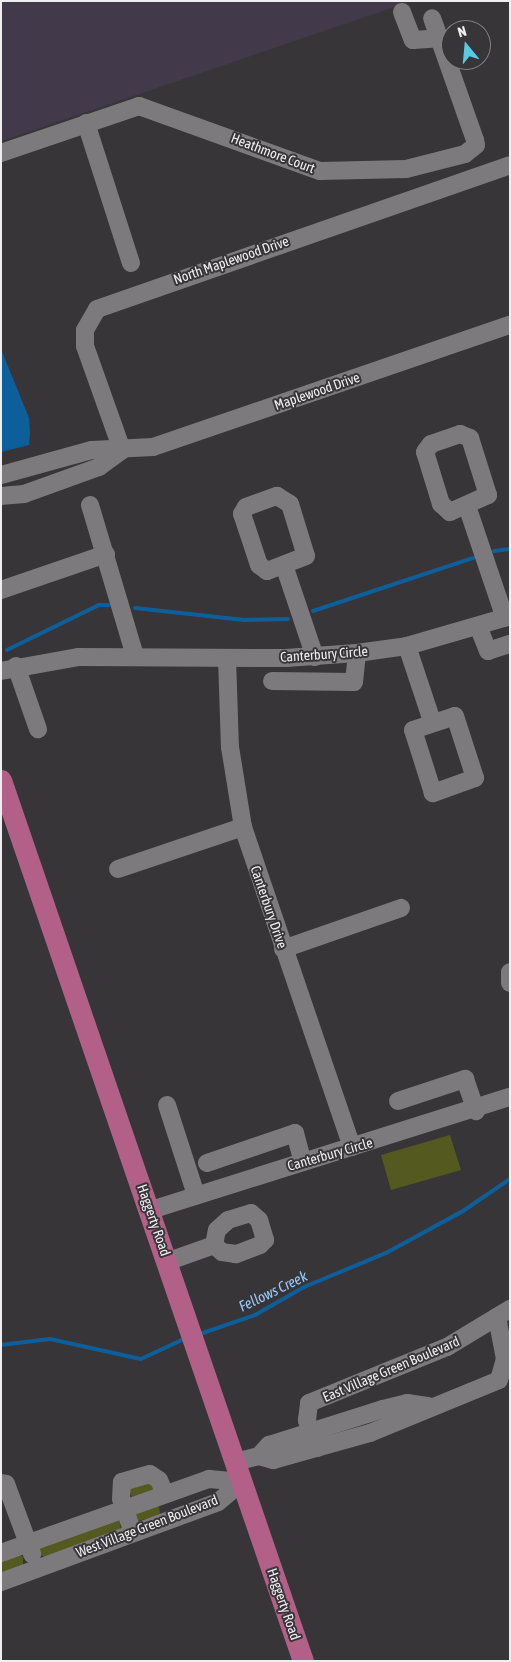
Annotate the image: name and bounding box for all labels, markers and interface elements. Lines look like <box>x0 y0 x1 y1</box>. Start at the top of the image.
north arrow <box>441 20 491 70</box>
text: N <box>456 23 468 40</box>
street label: Heathmore Court <box>229 129 317 177</box>
street label: North Maplewood Drive <box>171 232 291 288</box>
street label: Maplewood Drive <box>272 369 362 413</box>
street label: Canterbury Circle <box>280 643 368 665</box>
street label: Canterbury Drive <box>247 863 291 951</box>
street label: Canterbury Circle <box>285 1134 375 1174</box>
street label: Haggerty Road <box>134 1182 174 1258</box>
water label: Fellows Creek <box>236 1267 310 1315</box>
street label: East Village Green Boulevard <box>320 1333 462 1405</box>
street label: West Village Green Boulevard <box>74 1491 220 1561</box>
street label: Haggerty Road <box>264 1566 304 1642</box>

